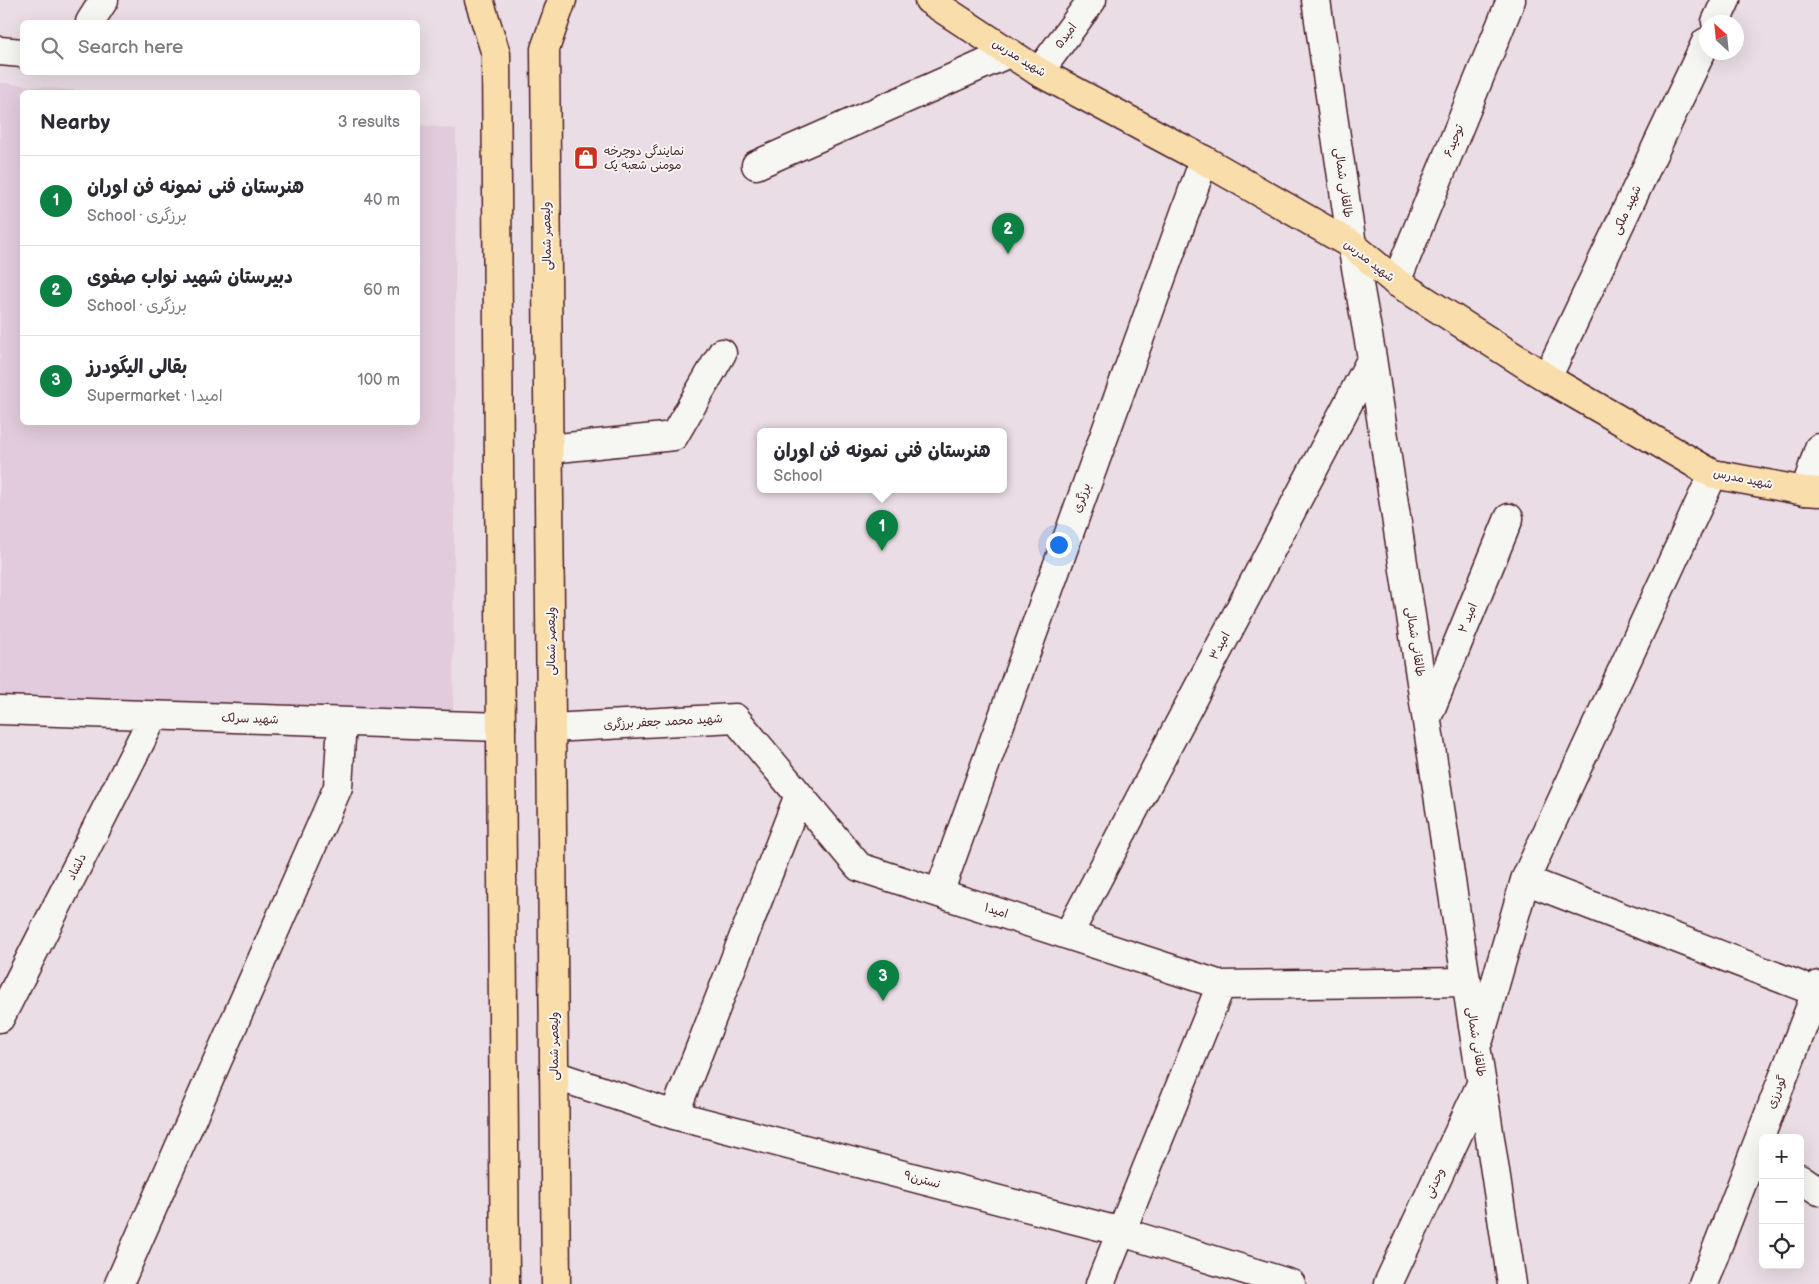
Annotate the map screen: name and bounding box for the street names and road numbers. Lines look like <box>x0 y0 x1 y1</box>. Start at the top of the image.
street label: امید۵ <box>1052 20 1080 52</box>
street label: شهید مدرس <box>989 36 1049 80</box>
street label: توحید۶ <box>1441 122 1467 159</box>
street label: طالقانی شمالی <box>1331 147 1355 219</box>
street label: شهید ملکی <box>1609 183 1645 237</box>
street label: ولیعصر شمالی <box>539 201 555 271</box>
street label: شهید مدرس <box>1341 237 1397 285</box>
street label: شهید مدرس <box>1712 465 1774 493</box>
street label: برزگری <box>1070 481 1094 515</box>
street label: امید ۲ <box>1455 601 1481 635</box>
street label: طالقانی شمالی <box>1402 606 1428 678</box>
street label: ولیعصر شمالی <box>544 607 559 675</box>
street label: امید۳ <box>1206 629 1234 663</box>
street label: شهید سرلک <box>221 711 279 727</box>
street label: شهید محمد جعفر برزگری <box>603 711 723 733</box>
street label: دلشاد <box>64 851 90 883</box>
street label: امید۱ <box>982 900 1010 922</box>
street label: طالقانی شمالی <box>1463 1006 1489 1078</box>
street label: ولیعصر شمالی <box>547 1012 562 1080</box>
street label: گودرزی <box>1764 1073 1790 1111</box>
street label: وحدتی <box>1422 1165 1448 1201</box>
street label: نسترن۹ <box>902 1168 942 1192</box>

